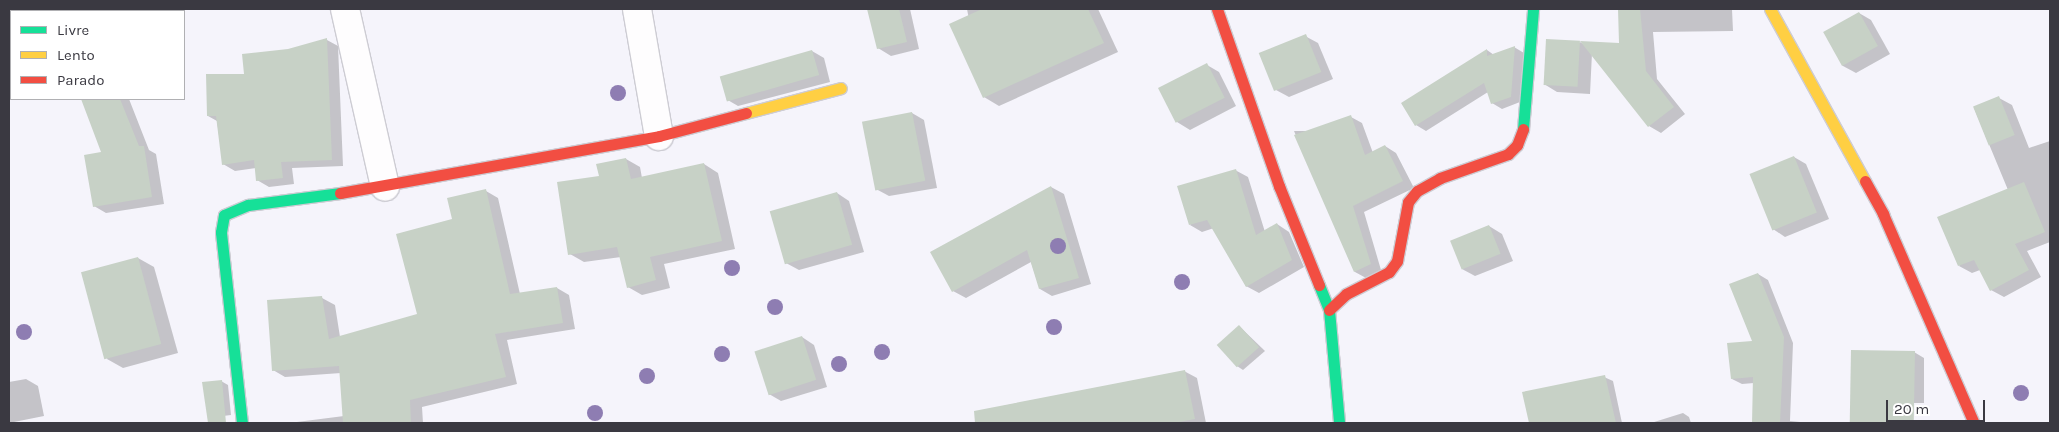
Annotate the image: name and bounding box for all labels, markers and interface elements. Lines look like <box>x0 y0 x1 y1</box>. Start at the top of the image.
legend <box>10 10 185 100</box>
text: Livre <box>57 21 89 39</box>
text: Lento <box>57 46 95 64</box>
text: Parado <box>57 71 104 89</box>
scale bar <box>1889 390 1988 422</box>
text: 20 m <box>1894 400 1929 418</box>

